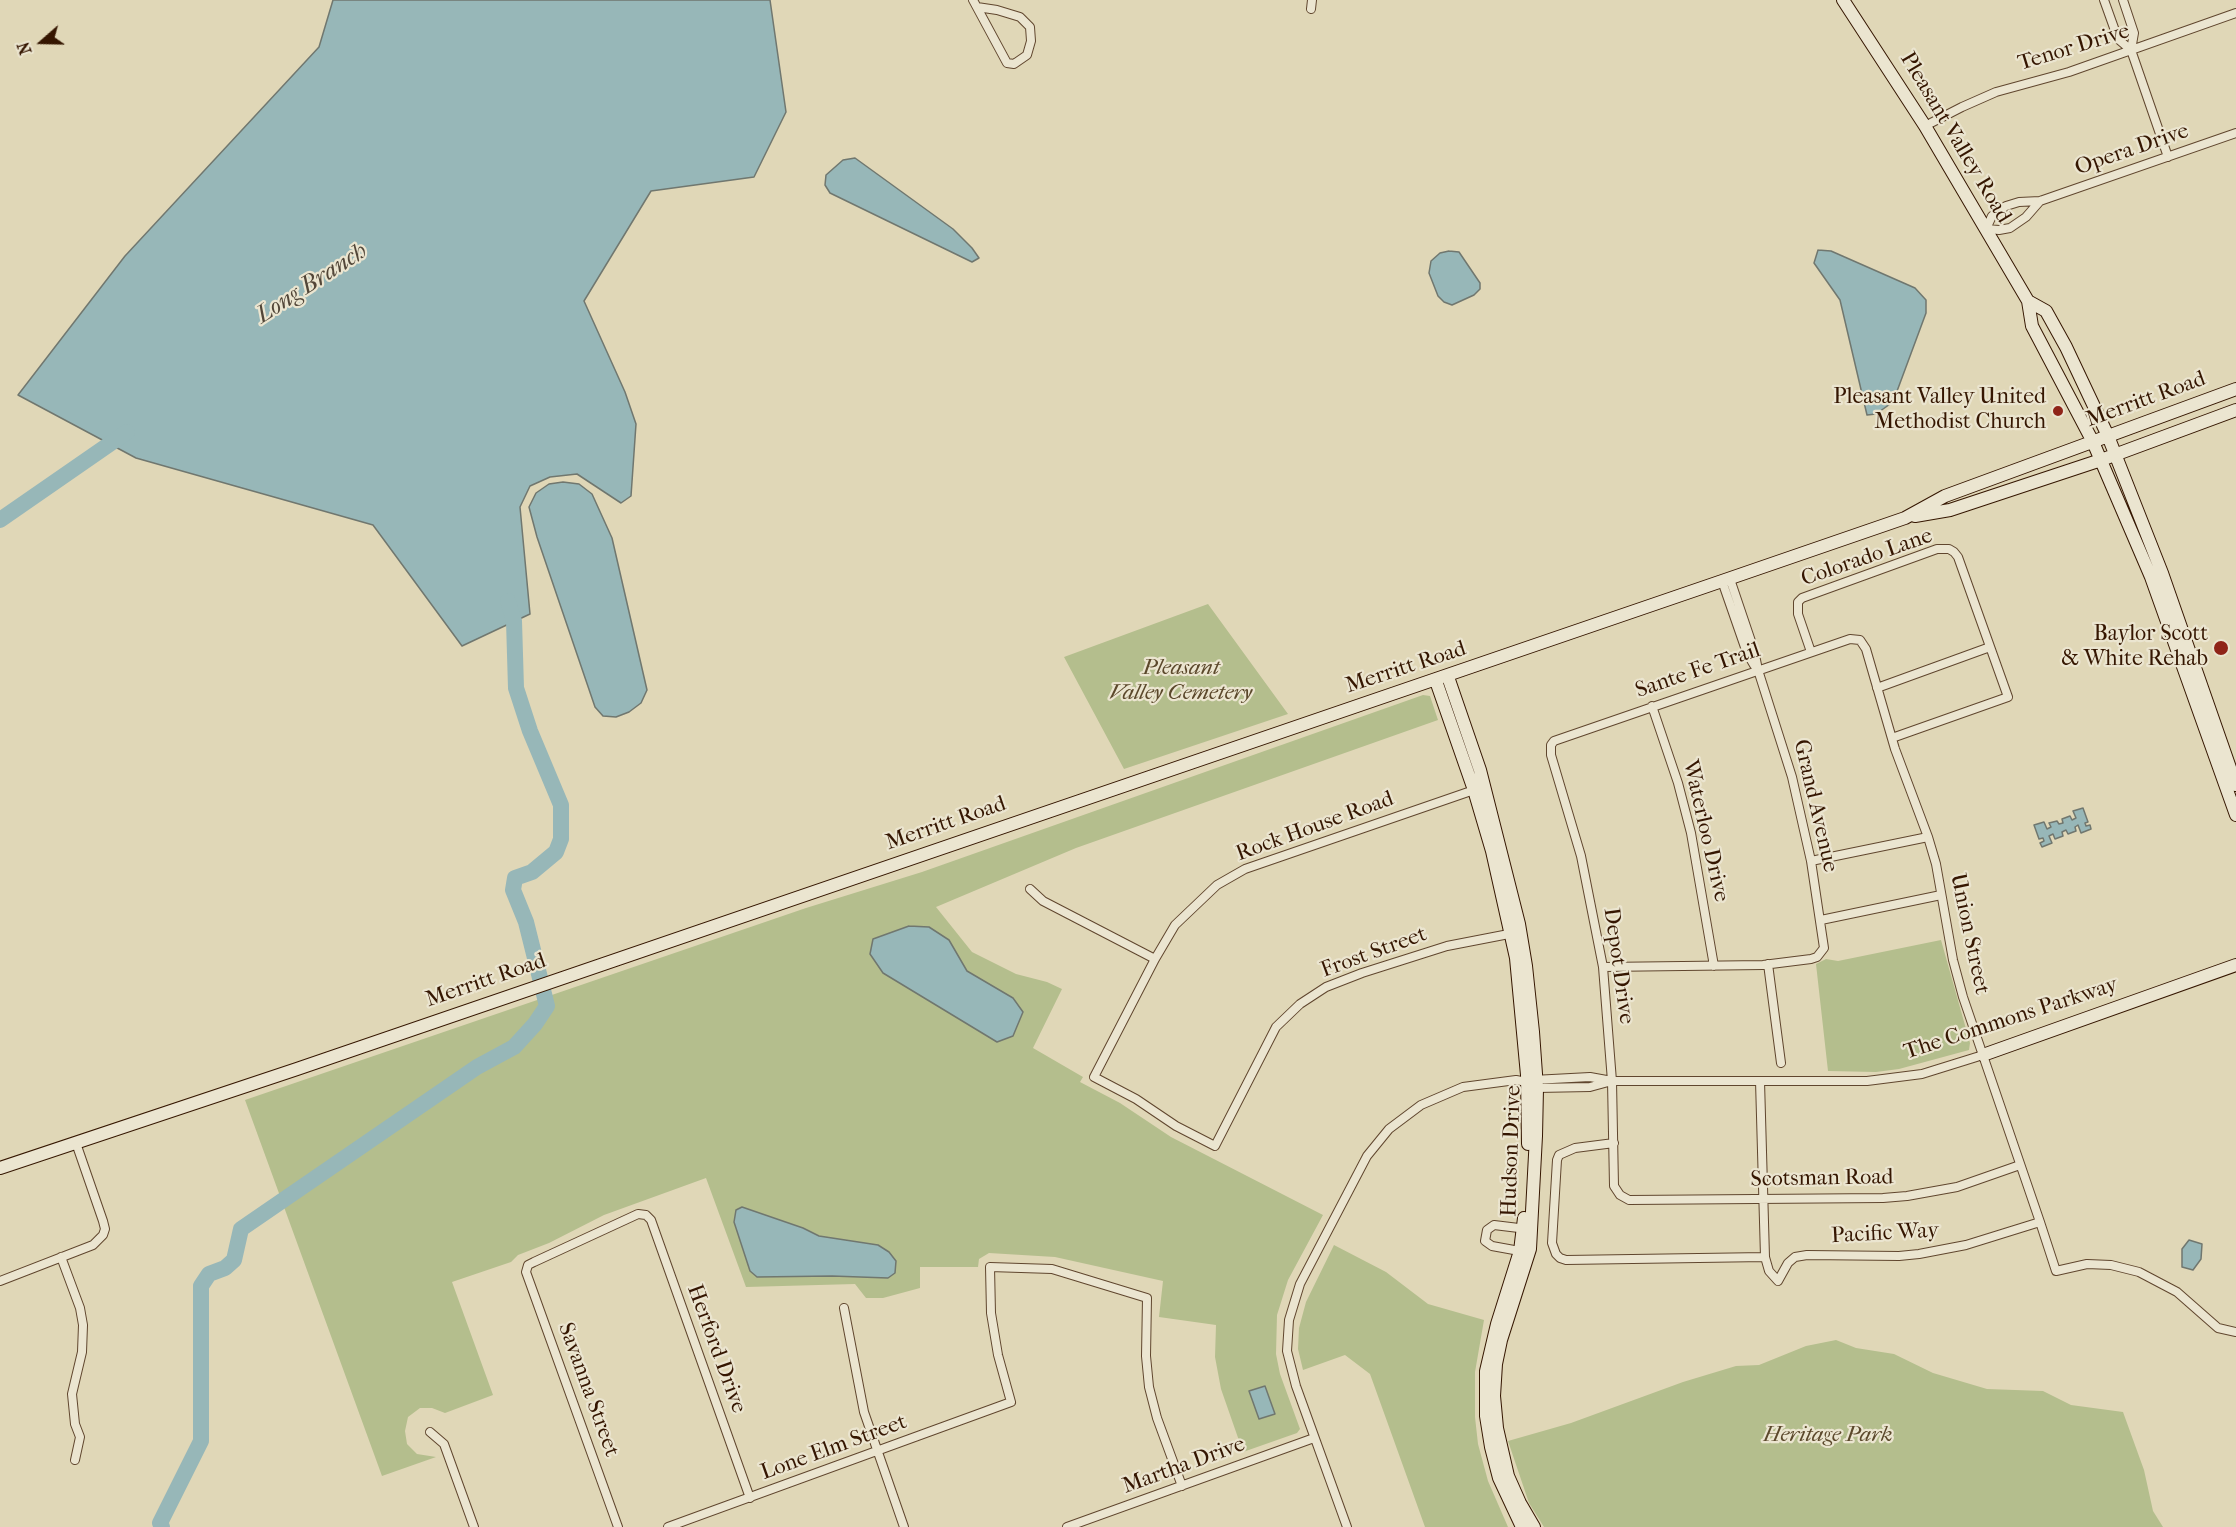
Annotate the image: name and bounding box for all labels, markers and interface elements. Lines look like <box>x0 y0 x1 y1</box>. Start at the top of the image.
north arrow <box>12 12 72 72</box>
street label: Tenor Drive <box>2015 19 2133 77</box>
text: N <box>14 39 36 57</box>
street label: Pleasant Valley Road <box>1894 48 2016 228</box>
street label: Opera Drive <box>2072 118 2192 182</box>
water label: Long Branch <box>251 237 373 331</box>
street label: Merritt Road <box>2083 366 2209 434</box>
place label: Pleasant Valley United Methodist Church <box>1833 385 2046 436</box>
marker: Pleasant Valley United Methodist Church <box>2051 404 2065 418</box>
street label: Colorado Lane <box>1798 523 1936 593</box>
place label: Baylor Scott & White Rehab <box>2061 622 2208 674</box>
street label: Merritt Road <box>1342 636 1470 700</box>
street label: Sante Fe Trail <box>1632 637 1764 705</box>
marker: Baylor Scott & White Rehab <box>2212 639 2230 657</box>
park label: Pleasant Valley Cemetery <box>1110 656 1252 708</box>
street label: Grand Avenue <box>1787 737 1843 875</box>
street label: Waterloo Drive <box>1676 757 1734 905</box>
street label: Rock House Road <box>1233 786 1397 868</box>
street label: Merritt Road <box>883 791 1009 857</box>
street label: Union Street <box>1943 871 1995 997</box>
street label: Depot Drive <box>1597 906 1639 1026</box>
street label: Frost Street <box>1317 922 1431 984</box>
street label: Merritt Road <box>423 948 549 1014</box>
street label: The Commons Parkway <box>1901 972 2121 1066</box>
street label: Hudson Drive <box>1497 1085 1527 1217</box>
street label: Scotsman Road <box>1750 1165 1894 1193</box>
street label: Pacific Way <box>1831 1218 1939 1250</box>
street label: Herford Drive <box>681 1281 751 1417</box>
street label: Savanna Street <box>552 1319 624 1461</box>
street label: Lone Elm Street <box>757 1409 911 1487</box>
park label: Heritage Park <box>1763 1423 1893 1449</box>
street label: Martha Drive <box>1119 1432 1249 1500</box>

